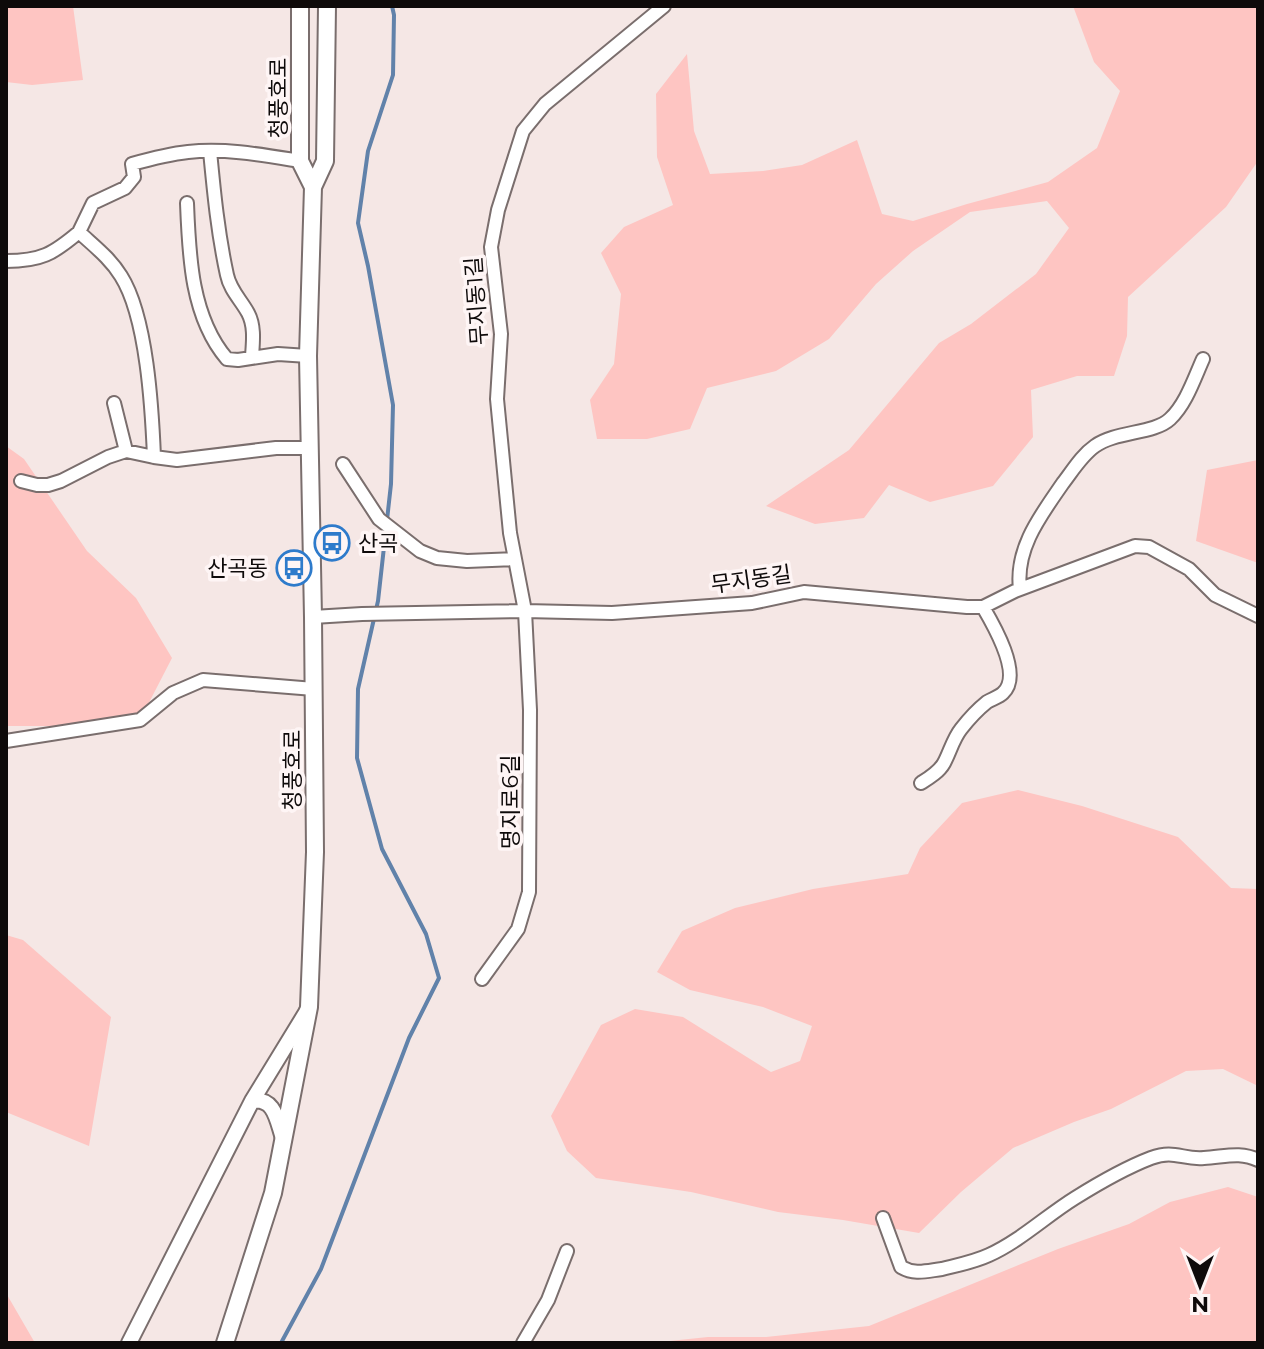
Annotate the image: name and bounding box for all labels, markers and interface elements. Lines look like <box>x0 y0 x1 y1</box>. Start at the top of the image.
street label: 청풍호로 <box>265 58 292 138</box>
street label: 무지동1길 <box>460 256 493 346</box>
bus stop icon: 산곡 <box>313 524 351 562</box>
place label: 산곡 <box>358 530 398 557</box>
bus stop icon: 산곡동 <box>275 549 313 587</box>
place label: 산곡동 <box>207 555 268 582</box>
street label: 무지동길 <box>709 560 793 598</box>
street label: 청풍호로 <box>279 730 306 810</box>
street label: 명지로6길 <box>497 755 524 849</box>
north arrow <box>1160 1245 1240 1325</box>
text: N <box>1191 1291 1209 1318</box>

